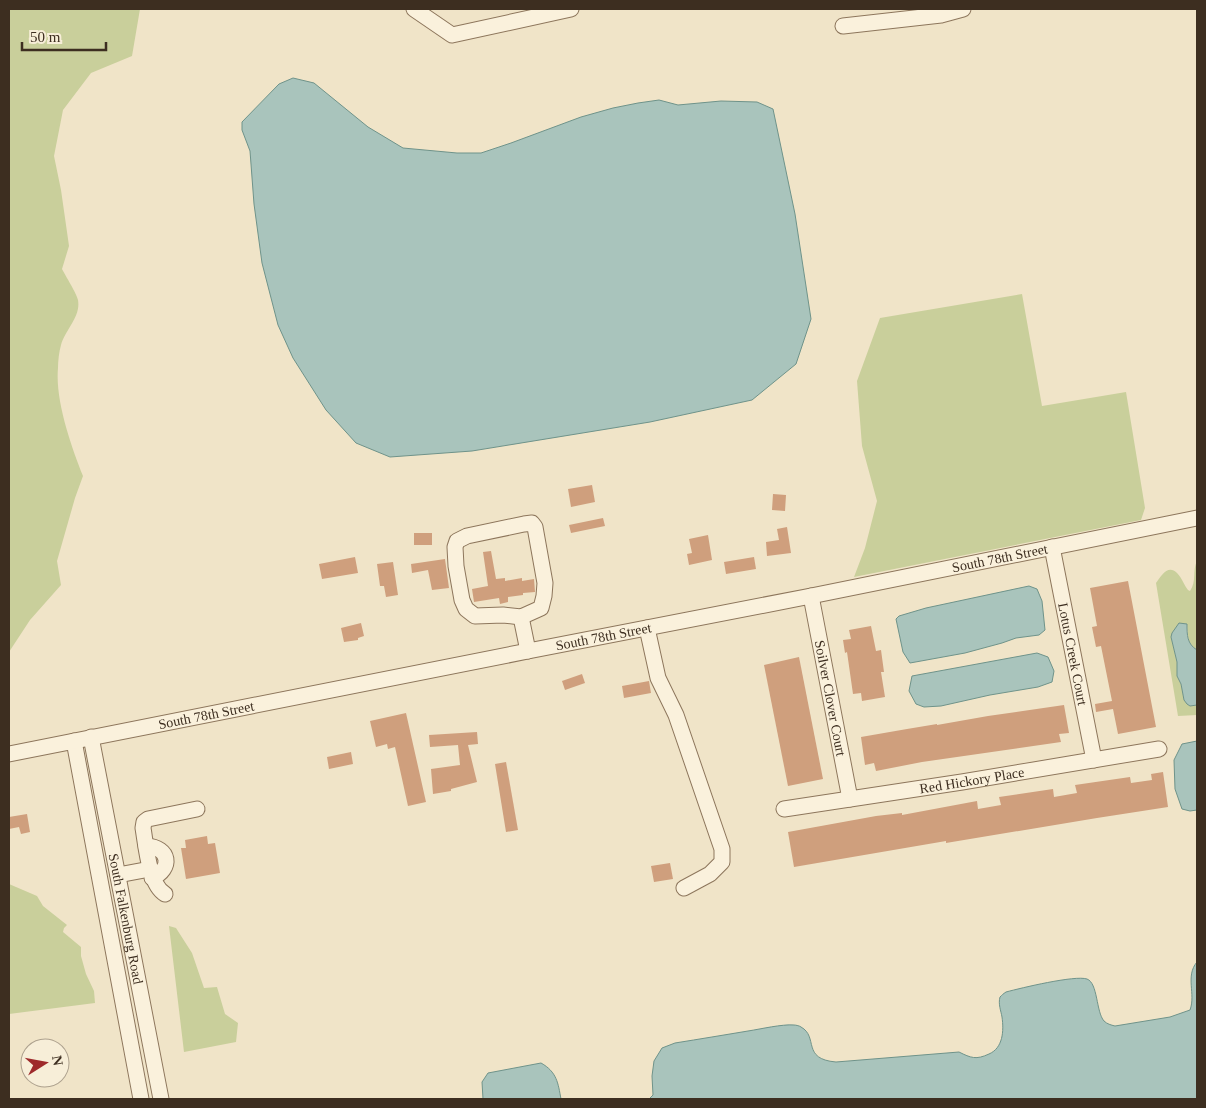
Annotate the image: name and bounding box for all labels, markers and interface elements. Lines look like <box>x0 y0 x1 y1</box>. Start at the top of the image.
scale bar <box>22 20 106 52</box>
text: 50 m <box>30 29 61 45</box>
street label: South 78th Street <box>951 541 1049 575</box>
street label: Lotus Creek Court <box>1056 601 1091 707</box>
street label: South 78th Street <box>554 620 653 653</box>
street label: Soilver Clover Court <box>812 639 849 757</box>
street label: South 78th Street <box>157 698 255 732</box>
street label: Red Hickory Place <box>918 764 1025 796</box>
street label: South Falkenburg Road <box>106 852 146 985</box>
north arrow <box>20 1038 70 1088</box>
text: N <box>49 1054 66 1067</box>

